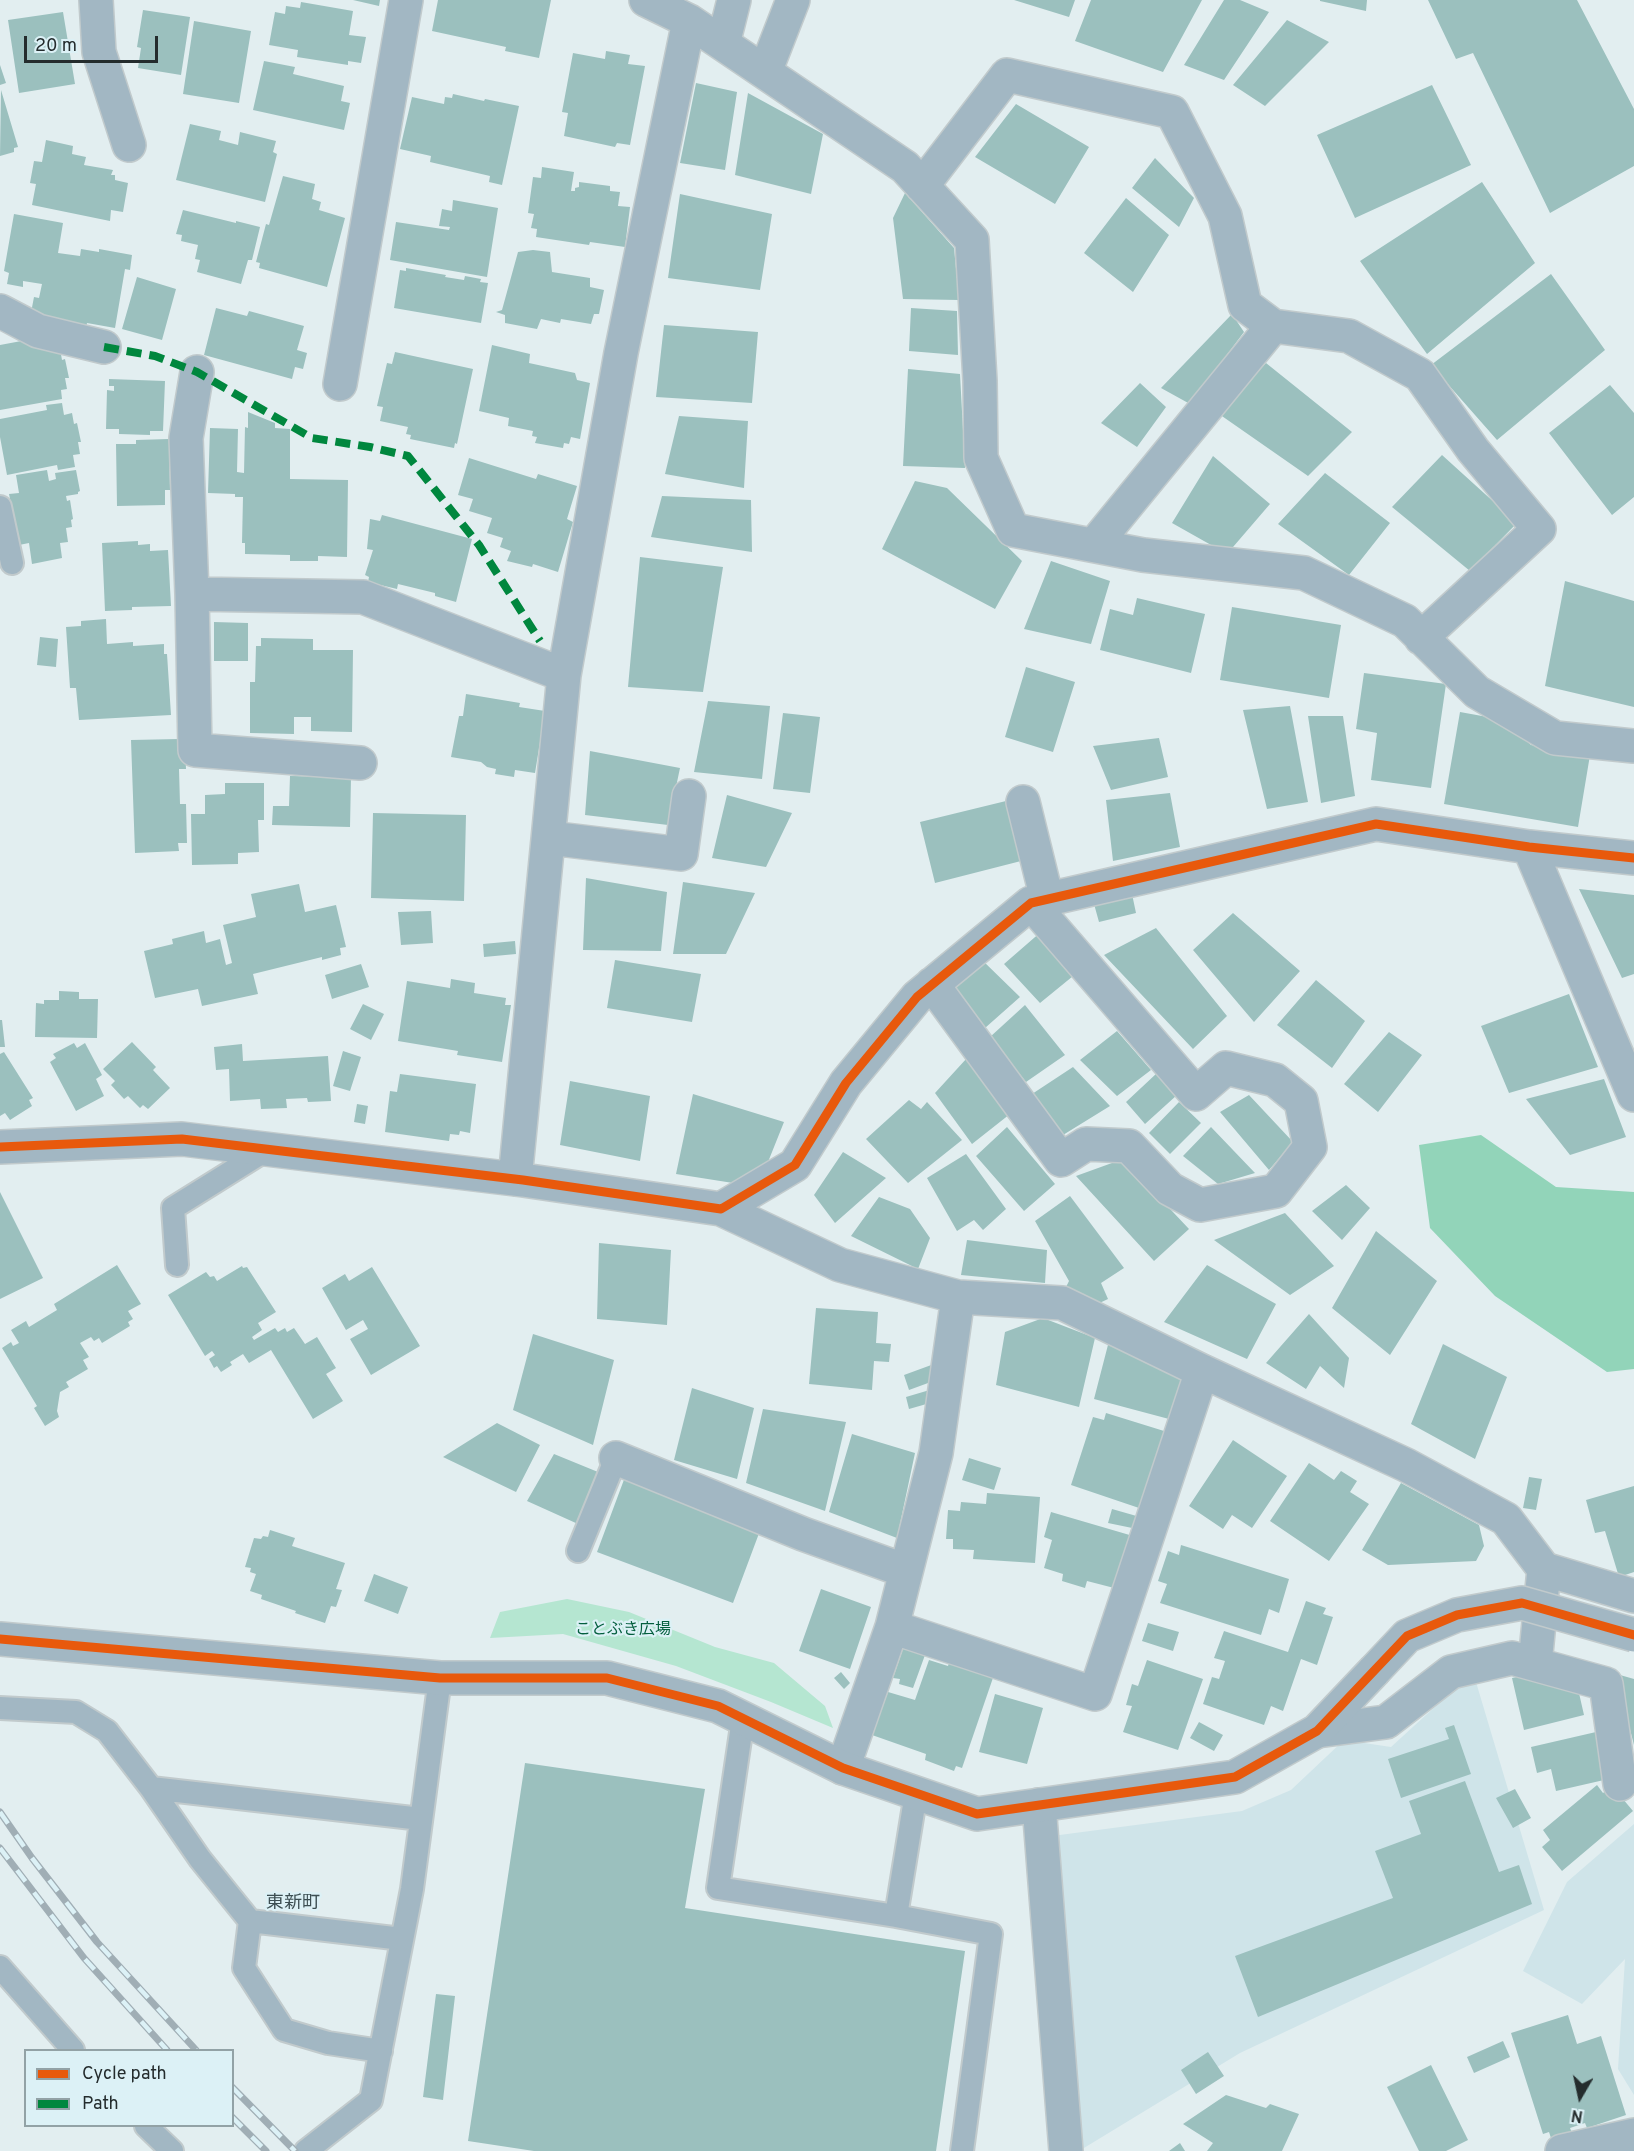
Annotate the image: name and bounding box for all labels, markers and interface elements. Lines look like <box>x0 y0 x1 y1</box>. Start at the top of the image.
scale bar <box>27 24 160 62</box>
text: 20 m <box>35 35 77 58</box>
park label: ことぶき広場 <box>575 1621 671 1641</box>
district label: 東新町 <box>266 1893 320 1915</box>
legend <box>24 2049 234 2127</box>
text: Cycle path <box>82 2063 167 2086</box>
north arrow <box>1550 2067 1610 2127</box>
text: Path <box>82 2093 119 2116</box>
text: N <box>1570 2104 1584 2126</box>

